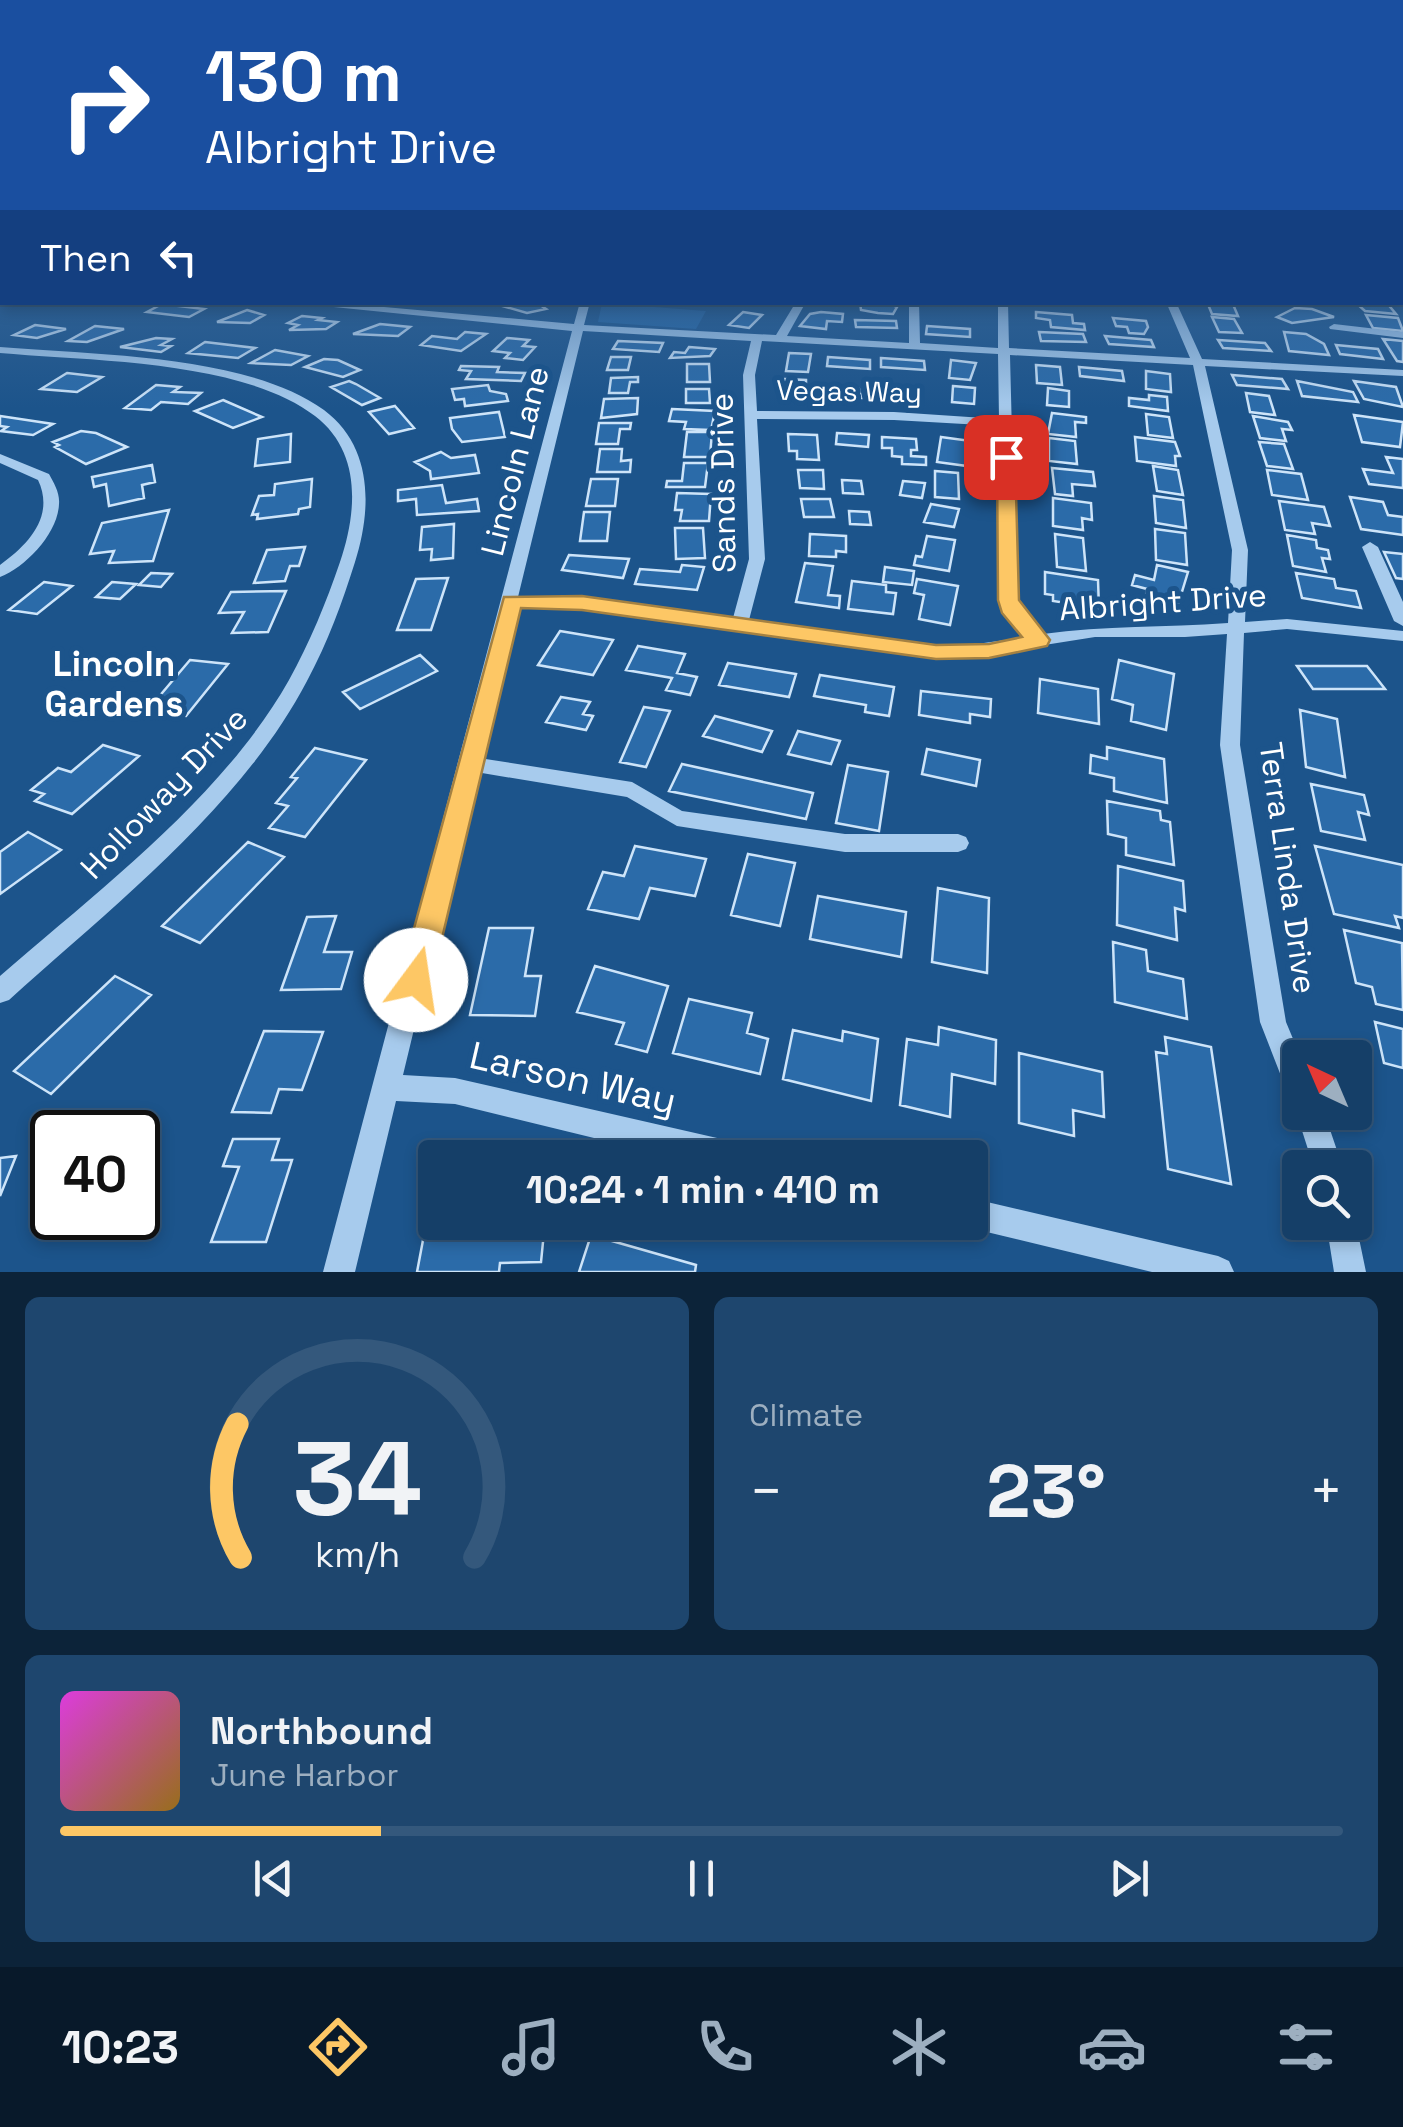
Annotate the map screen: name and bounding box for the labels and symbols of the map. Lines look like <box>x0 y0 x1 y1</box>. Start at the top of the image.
street label: Lincoln Lane <box>472 362 558 560</box>
street label: Vegas Way <box>776 372 922 410</box>
street label: Sands Drive <box>701 393 745 573</box>
pin <box>964 415 1049 500</box>
street label: Albright Drive <box>1058 575 1268 629</box>
district label: Lincoln Gardens <box>44 642 184 726</box>
street label: Holloway Drive <box>72 699 256 887</box>
street label: Terra Linda Drive <box>1251 740 1325 996</box>
position arrow <box>364 928 468 1032</box>
street label: Larson Way <box>465 1031 681 1125</box>
north arrow <box>1282 1040 1372 1130</box>
speed limit sign: 40 <box>30 1110 160 1240</box>

